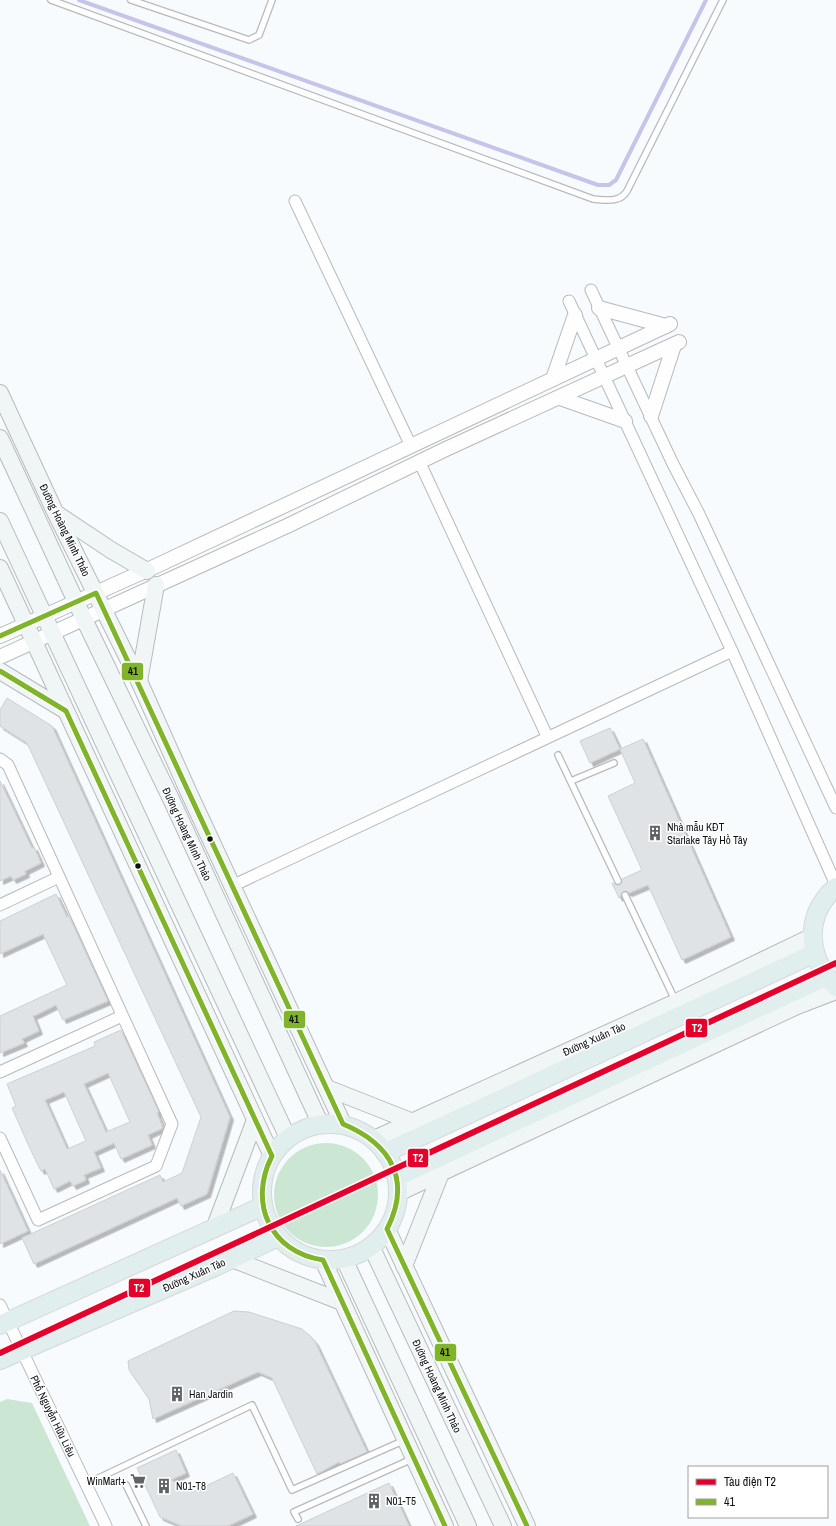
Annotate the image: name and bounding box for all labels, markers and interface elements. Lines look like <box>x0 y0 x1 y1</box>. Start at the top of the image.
street label: Đường Hoàng Minh Thảo <box>37 481 93 579</box>
line badge: 41 <box>121 662 144 681</box>
text: 41 <box>128 664 138 678</box>
street label: Đường Hoàng Minh Thảo <box>159 785 215 883</box>
place label: Nhà mẫu KĐT Starlake Tây Hồ Tây <box>667 820 748 847</box>
building icon: Nhà mẫu KĐT Starlake Tây Hồ Tây <box>646 824 664 842</box>
unlabelled marker <box>205 834 215 844</box>
unlabelled marker <box>133 861 143 871</box>
line badge: 41 <box>283 1010 306 1029</box>
text: 41 <box>289 1012 299 1026</box>
line badge: T2 <box>685 1018 708 1038</box>
street label: Đường Xuân Tảo <box>560 1019 628 1059</box>
text: T2 <box>692 1021 702 1035</box>
line badge: T2 <box>407 1148 429 1168</box>
text: T2 <box>413 1151 423 1165</box>
street label: Đường Xuân Tảo <box>160 1255 228 1295</box>
line badge: T2 <box>128 1278 151 1298</box>
text: T2 <box>134 1281 144 1295</box>
street label: Đường Hoàng Minh Thảo <box>409 1337 465 1435</box>
line badge: 41 <box>434 1343 457 1362</box>
text: 41 <box>440 1345 450 1359</box>
street label: Phố Nguyễn Hữu Liêu <box>27 1373 79 1459</box>
building icon: Han Jardin <box>168 1385 186 1403</box>
place label: Han Jardin <box>189 1387 233 1401</box>
legend <box>688 1466 828 1518</box>
supermarket icon: WinMart+ <box>129 1472 147 1490</box>
place label: WinMart+ <box>87 1474 126 1488</box>
text: Tàu điện T2 <box>724 1474 776 1490</box>
building icon: N01-T8 <box>155 1477 173 1495</box>
place label: N01-T8 <box>176 1479 206 1493</box>
building icon: N01-T5 <box>365 1492 383 1510</box>
place label: N01-T5 <box>386 1494 416 1508</box>
text: 41 <box>724 1494 735 1510</box>

